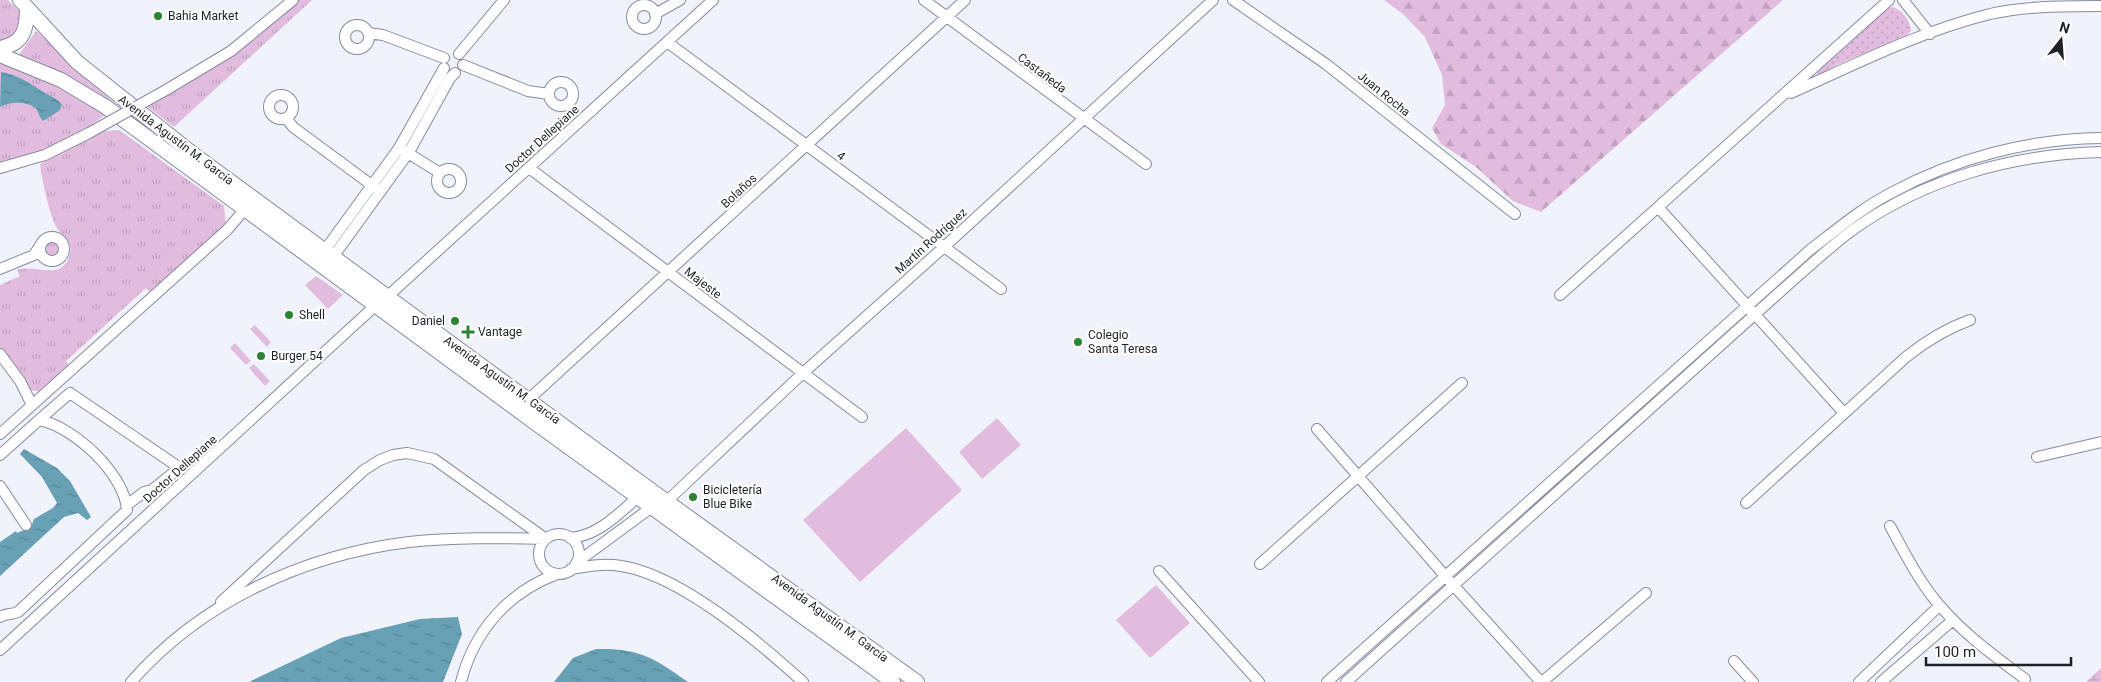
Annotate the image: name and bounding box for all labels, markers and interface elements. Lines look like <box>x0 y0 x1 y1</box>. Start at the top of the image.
place label: Bahia Market <box>168 9 238 23</box>
marker: Bahia Market <box>152 10 164 22</box>
north arrow <box>2036 15 2086 65</box>
text: N <box>2058 18 2072 37</box>
street label: Castañeda <box>1015 50 1069 96</box>
street label: Juan Rocha <box>1355 69 1413 119</box>
street label: Avenida Agustín M. García <box>116 92 236 188</box>
street label: Doctor Dellepiane <box>502 102 582 176</box>
street label: 4 <box>834 148 848 164</box>
street label: Bolaños <box>718 171 760 211</box>
street label: Martín Rodríguez <box>892 205 970 277</box>
street label: Majeste <box>682 265 724 301</box>
place label: Shell <box>299 308 325 322</box>
marker: Shell <box>283 309 295 321</box>
place label: Daniel <box>412 314 445 328</box>
marker: Daniel <box>449 315 461 327</box>
place label: Vantage <box>478 325 522 339</box>
marker: Vantage <box>462 326 474 338</box>
place label: Colegio Santa Teresa <box>1088 328 1157 356</box>
street label: Avenida Agustín M. García <box>441 333 563 427</box>
marker: Colegio Santa Teresa <box>1072 336 1084 348</box>
place label: Burger 54 <box>271 349 323 363</box>
marker: Burger 54 <box>255 350 267 362</box>
street label: Doctor Dellepiane <box>140 432 220 506</box>
place label: Bicicletería Blue Bike <box>703 483 762 511</box>
marker: Bicicletería Blue Bike <box>687 491 699 503</box>
street label: Avenida Agustín M. García <box>769 571 891 665</box>
scale bar <box>1926 634 2071 666</box>
text: 100 m <box>1934 643 1976 661</box>

